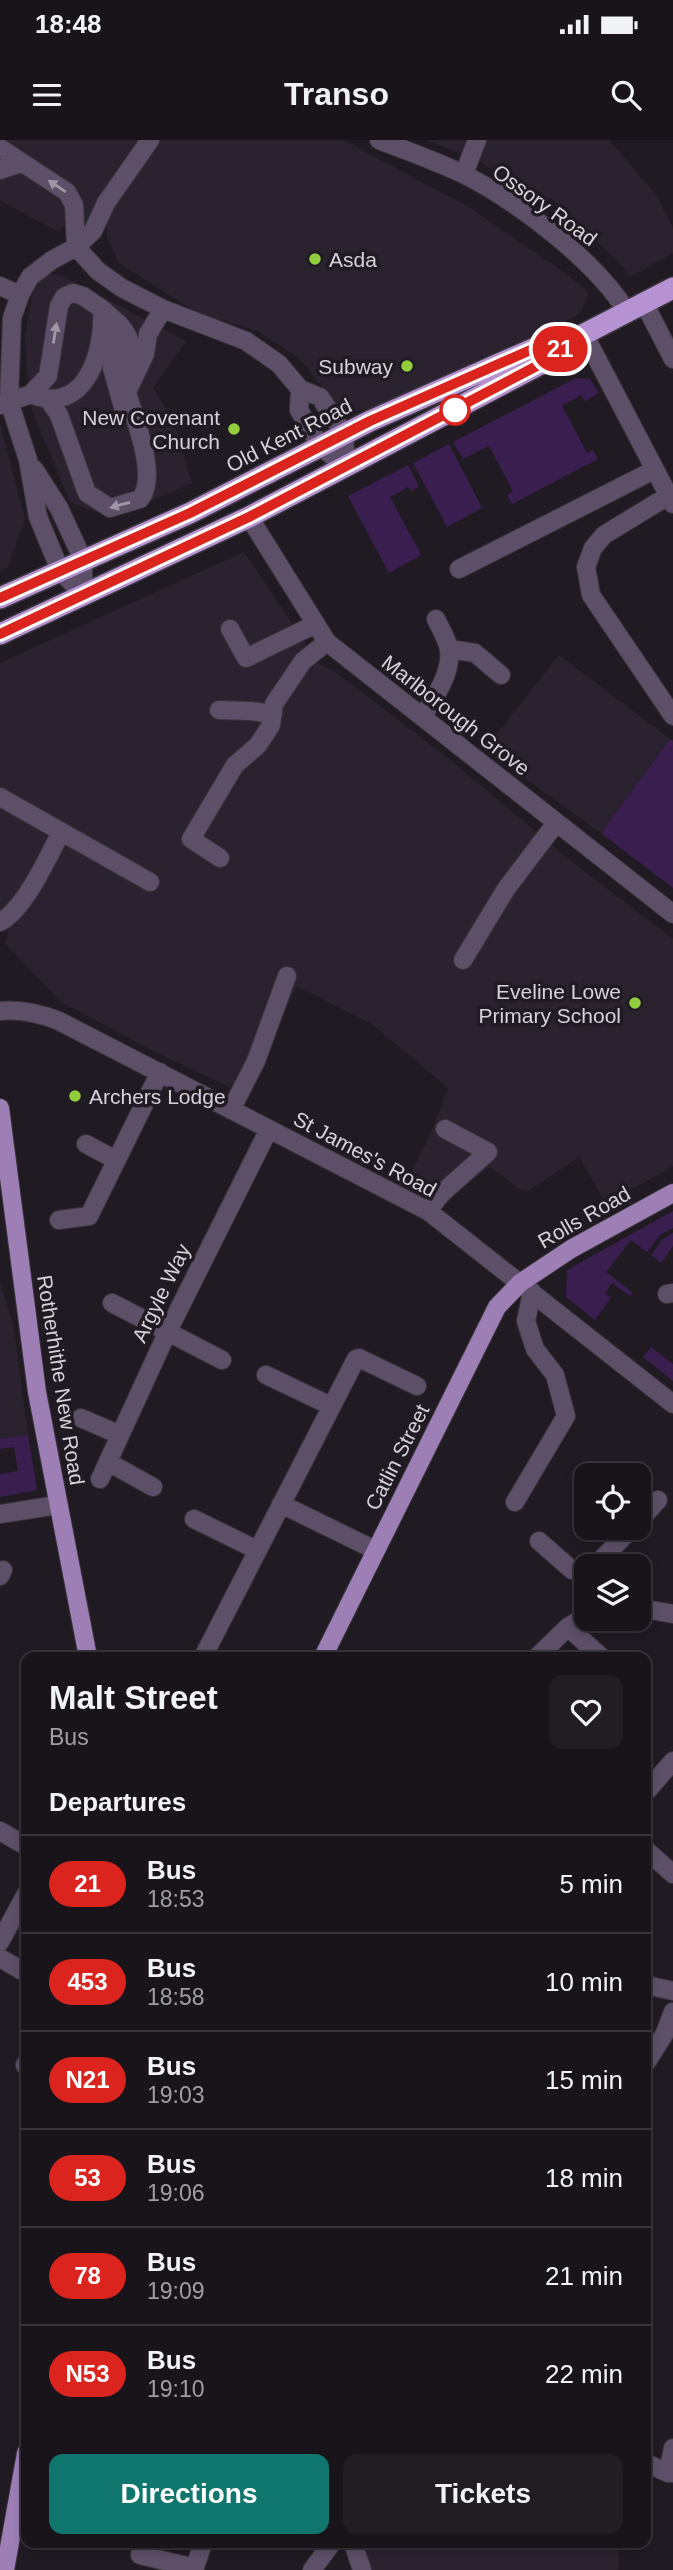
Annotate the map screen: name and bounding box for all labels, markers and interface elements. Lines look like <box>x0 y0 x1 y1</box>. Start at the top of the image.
text: 18:48 <box>35 9 102 39</box>
icon: menu <box>28 76 66 114</box>
text: Transo <box>284 76 389 112</box>
icon: search <box>607 76 645 114</box>
street label: Ossory Road <box>489 160 601 250</box>
one-way arrow <box>48 180 67 193</box>
place label: Asda <box>329 248 377 271</box>
marker: Asda <box>307 251 323 267</box>
one-way arrow <box>50 322 61 344</box>
line badge: 21 <box>528 326 592 372</box>
text: 21 <box>547 335 573 362</box>
place label: Subway <box>318 355 393 378</box>
marker: Subway <box>399 358 415 374</box>
street label: Old Kent Road <box>222 393 356 477</box>
unlabelled marker <box>440 395 470 425</box>
place label: New Covenant Church <box>82 406 220 453</box>
marker: New Covenant Church <box>226 421 242 437</box>
one-way arrow <box>109 500 131 511</box>
street label: Marlborough Grove <box>378 650 534 780</box>
place label: Eveline Lowe Primary School <box>479 980 621 1027</box>
marker: Eveline Lowe Primary School <box>627 995 643 1011</box>
place label: Archers Lodge <box>89 1085 226 1108</box>
marker: Archers Lodge <box>67 1088 83 1104</box>
street label: St James's Road <box>290 1107 440 1201</box>
street label: Rolls Road <box>534 1181 634 1253</box>
street label: Argyle Way <box>127 1240 195 1346</box>
street label: Rotherhithe New Road <box>33 1273 89 1487</box>
street label: Catlin Street <box>361 1400 434 1514</box>
map controls <box>574 1463 651 1631</box>
button: locate <box>574 1463 651 1540</box>
button: layers <box>574 1554 651 1631</box>
button: heart <box>549 1675 623 1749</box>
text: Malt Street <box>49 1679 218 1716</box>
text: Bus <box>49 1724 89 1750</box>
text: Departures <box>49 1787 186 1817</box>
text: Bus <box>147 1855 196 1885</box>
text: 5 min <box>559 1869 623 1899</box>
text: 21 <box>74 1870 101 1897</box>
text: 18:53 <box>147 1886 205 1912</box>
text: Bus <box>147 1953 196 1983</box>
text: 10 min <box>545 1967 623 1997</box>
text: 453 <box>67 1968 108 1995</box>
text: 18:58 <box>147 1984 205 2010</box>
text: Bus <box>147 2051 196 2081</box>
text: 15 min <box>545 2065 623 2095</box>
text: N21 <box>65 2066 110 2093</box>
text: 19:03 <box>147 2082 205 2108</box>
text: Bus <box>147 2149 196 2179</box>
text: 18 min <box>545 2163 623 2193</box>
text: 53 <box>74 2164 101 2191</box>
text: 19:06 <box>147 2180 205 2206</box>
text: Bus <box>147 2247 196 2277</box>
text: 21 min <box>545 2261 623 2291</box>
text: 78 <box>74 2262 101 2289</box>
text: 19:09 <box>147 2278 205 2304</box>
text: Bus <box>147 2345 196 2375</box>
text: 22 min <box>545 2359 623 2389</box>
text: N53 <box>65 2360 110 2387</box>
text: 19:10 <box>147 2376 205 2402</box>
button: Directions <box>49 2454 329 2534</box>
button: Tickets <box>343 2454 623 2534</box>

